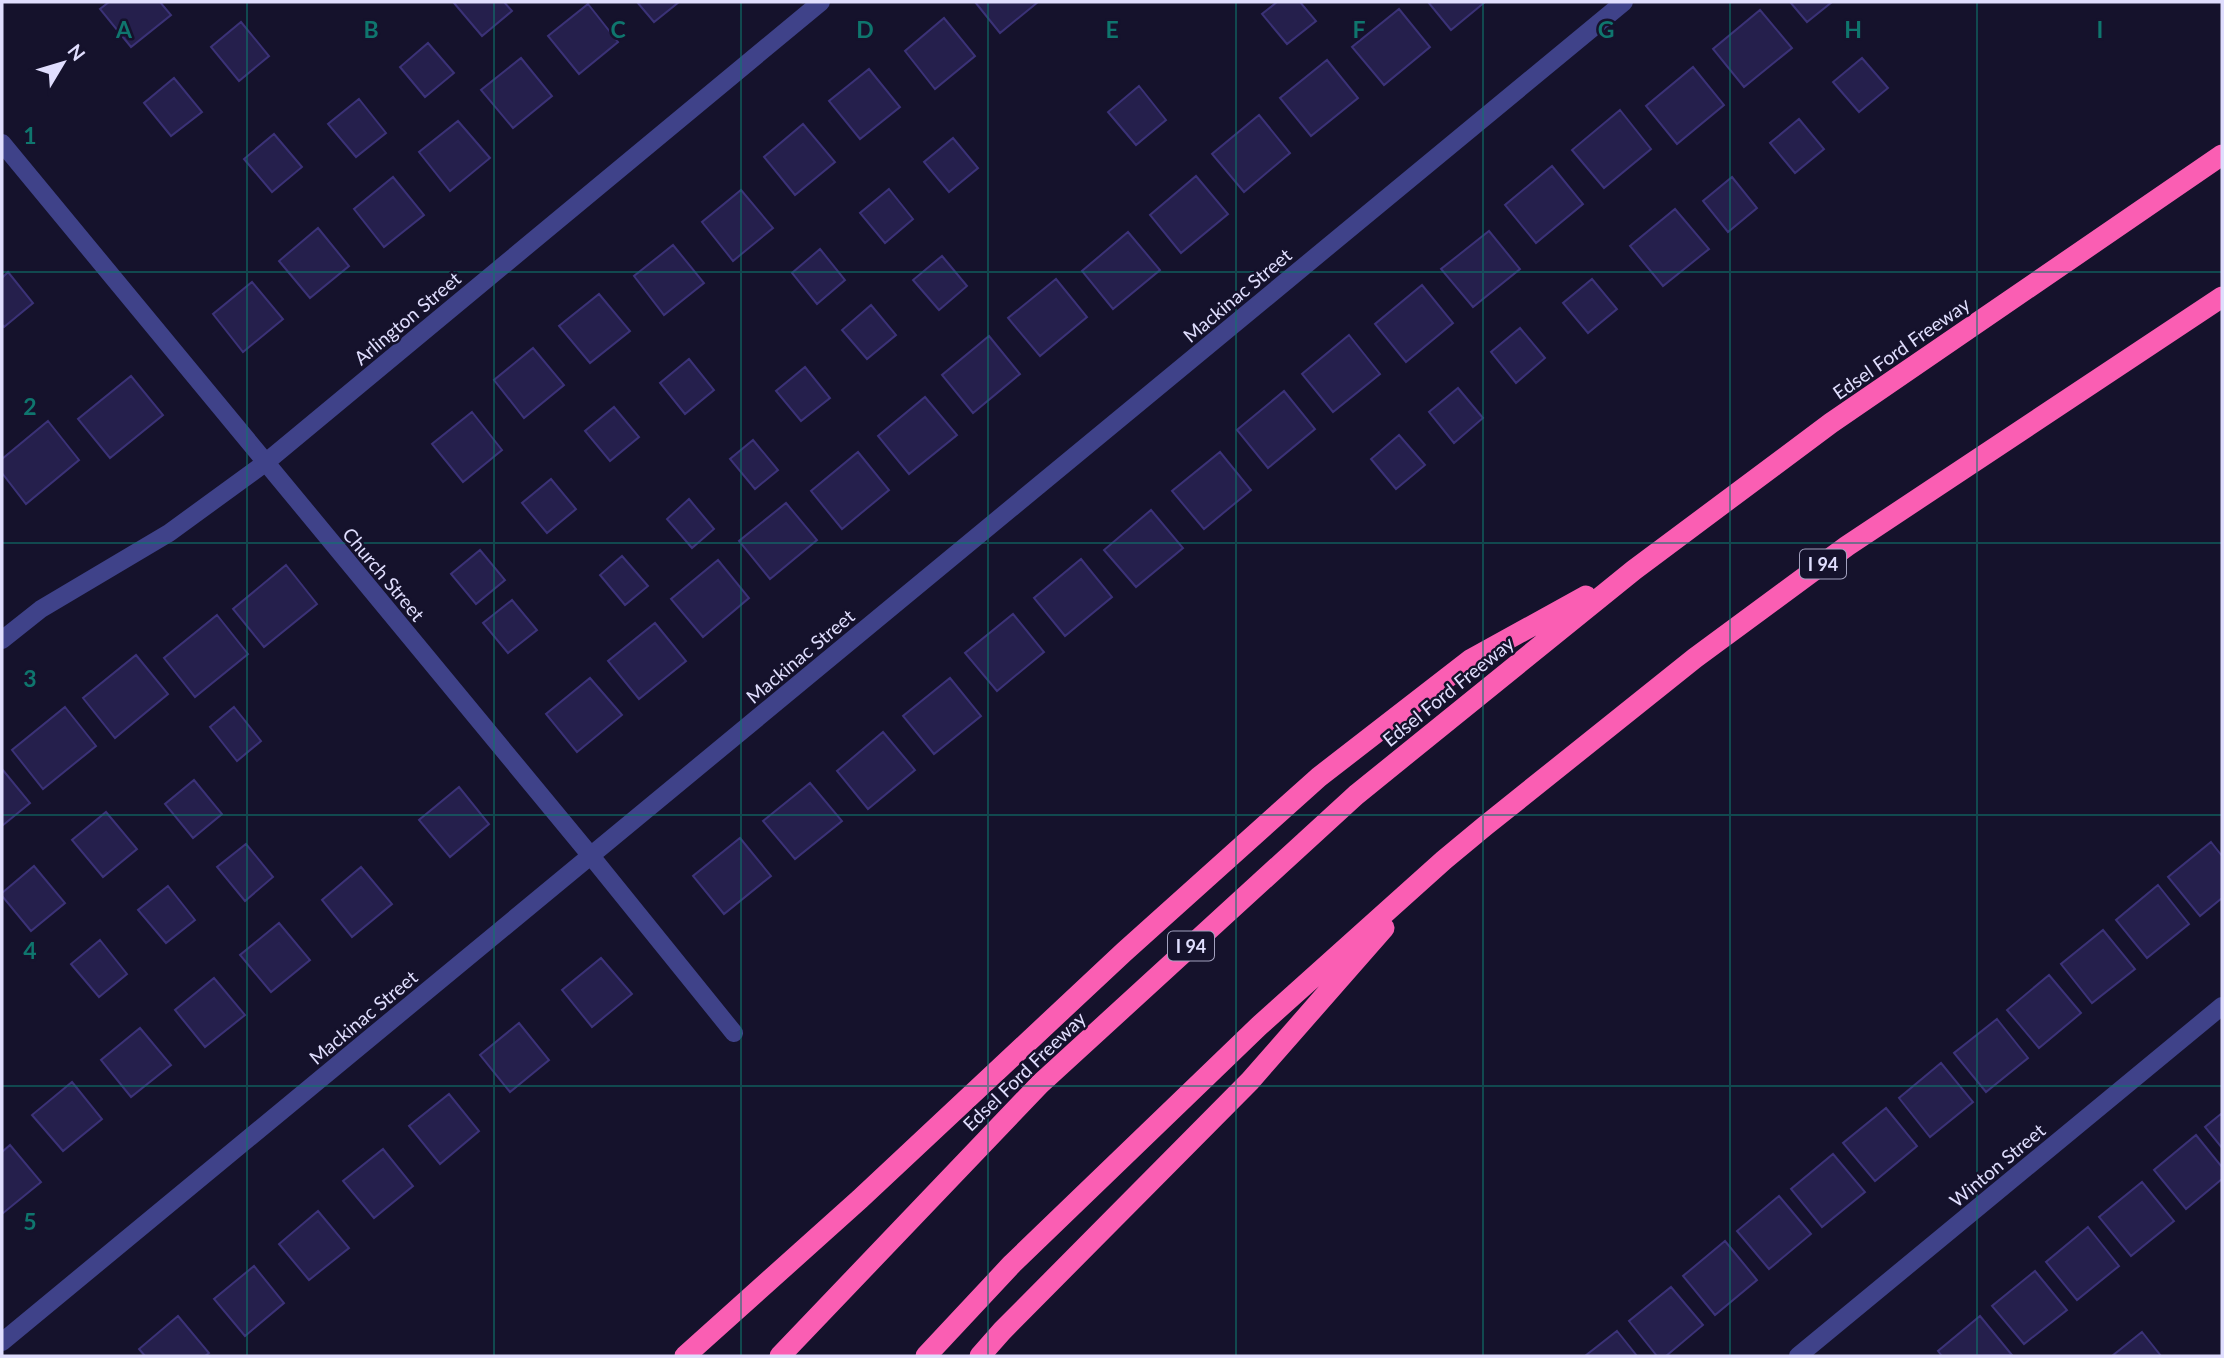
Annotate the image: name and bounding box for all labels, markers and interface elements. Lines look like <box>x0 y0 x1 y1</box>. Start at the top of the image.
text: A <box>115 15 133 43</box>
text: B <box>363 15 379 43</box>
text: C <box>610 15 626 43</box>
text: D <box>856 15 874 43</box>
text: E <box>1105 15 1119 43</box>
text: F <box>1352 15 1366 43</box>
text: G <box>1598 15 1614 43</box>
text: H <box>1844 15 1862 43</box>
text: I <box>2097 15 2103 43</box>
north arrow <box>28 28 98 98</box>
text: N <box>63 39 90 65</box>
text: 1 <box>23 121 37 149</box>
street label: Mackinac Street <box>1178 243 1296 347</box>
street label: Arlington Street <box>349 267 465 369</box>
street label: Edsel Ford Freeway <box>1828 292 1974 404</box>
text: 2 <box>23 392 37 420</box>
street label: Church Street <box>338 523 430 626</box>
road number: I 94 <box>1800 550 1846 578</box>
street label: Mackinac Street <box>741 604 859 708</box>
street label: Edsel Ford Freeway <box>1378 631 1518 751</box>
text: 3 <box>23 664 37 692</box>
road number: I 94 <box>1168 931 1214 960</box>
text: 4 <box>23 936 37 964</box>
street label: Mackinac Street <box>304 965 422 1069</box>
street label: Edsel Ford Freeway <box>958 1006 1090 1135</box>
street label: Winton Street <box>1945 1118 2050 1212</box>
text: 5 <box>23 1207 37 1235</box>

